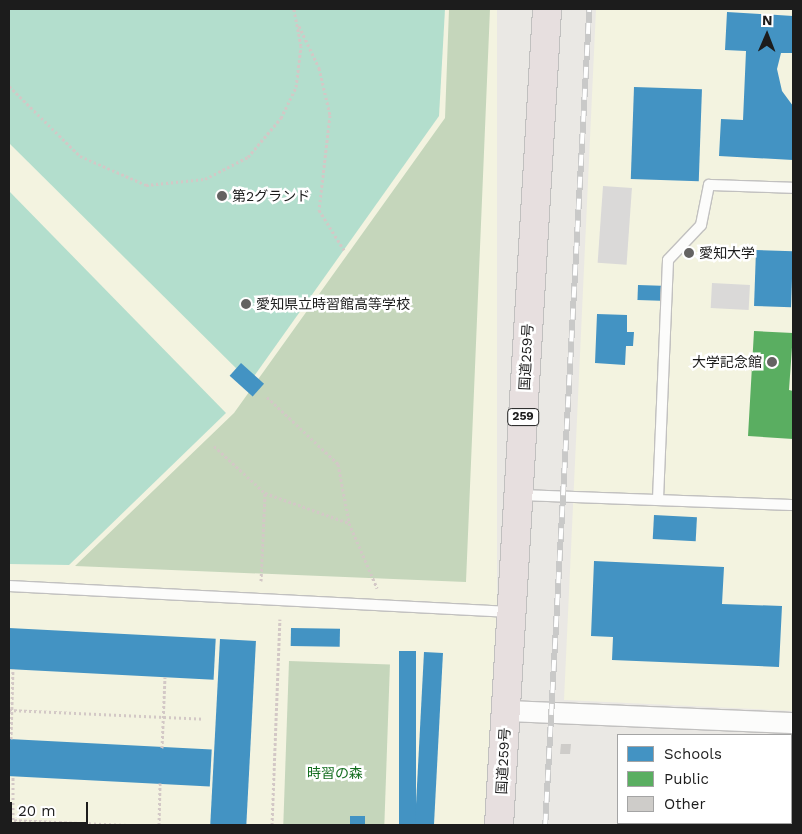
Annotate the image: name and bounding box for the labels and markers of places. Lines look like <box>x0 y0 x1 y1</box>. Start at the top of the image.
place label: 第2グランド <box>232 188 310 204</box>
marker: 第2グランド <box>216 190 228 202</box>
place label: 愛知大学 <box>699 245 755 261</box>
marker: 愛知大学 <box>683 247 695 259</box>
place label: 愛知県立時習館高等学校 <box>256 296 410 312</box>
marker: 愛知県立時習館高等学校 <box>240 298 252 310</box>
place label: 大学記念館 <box>692 354 762 370</box>
marker: 大学記念館 <box>766 356 778 368</box>

